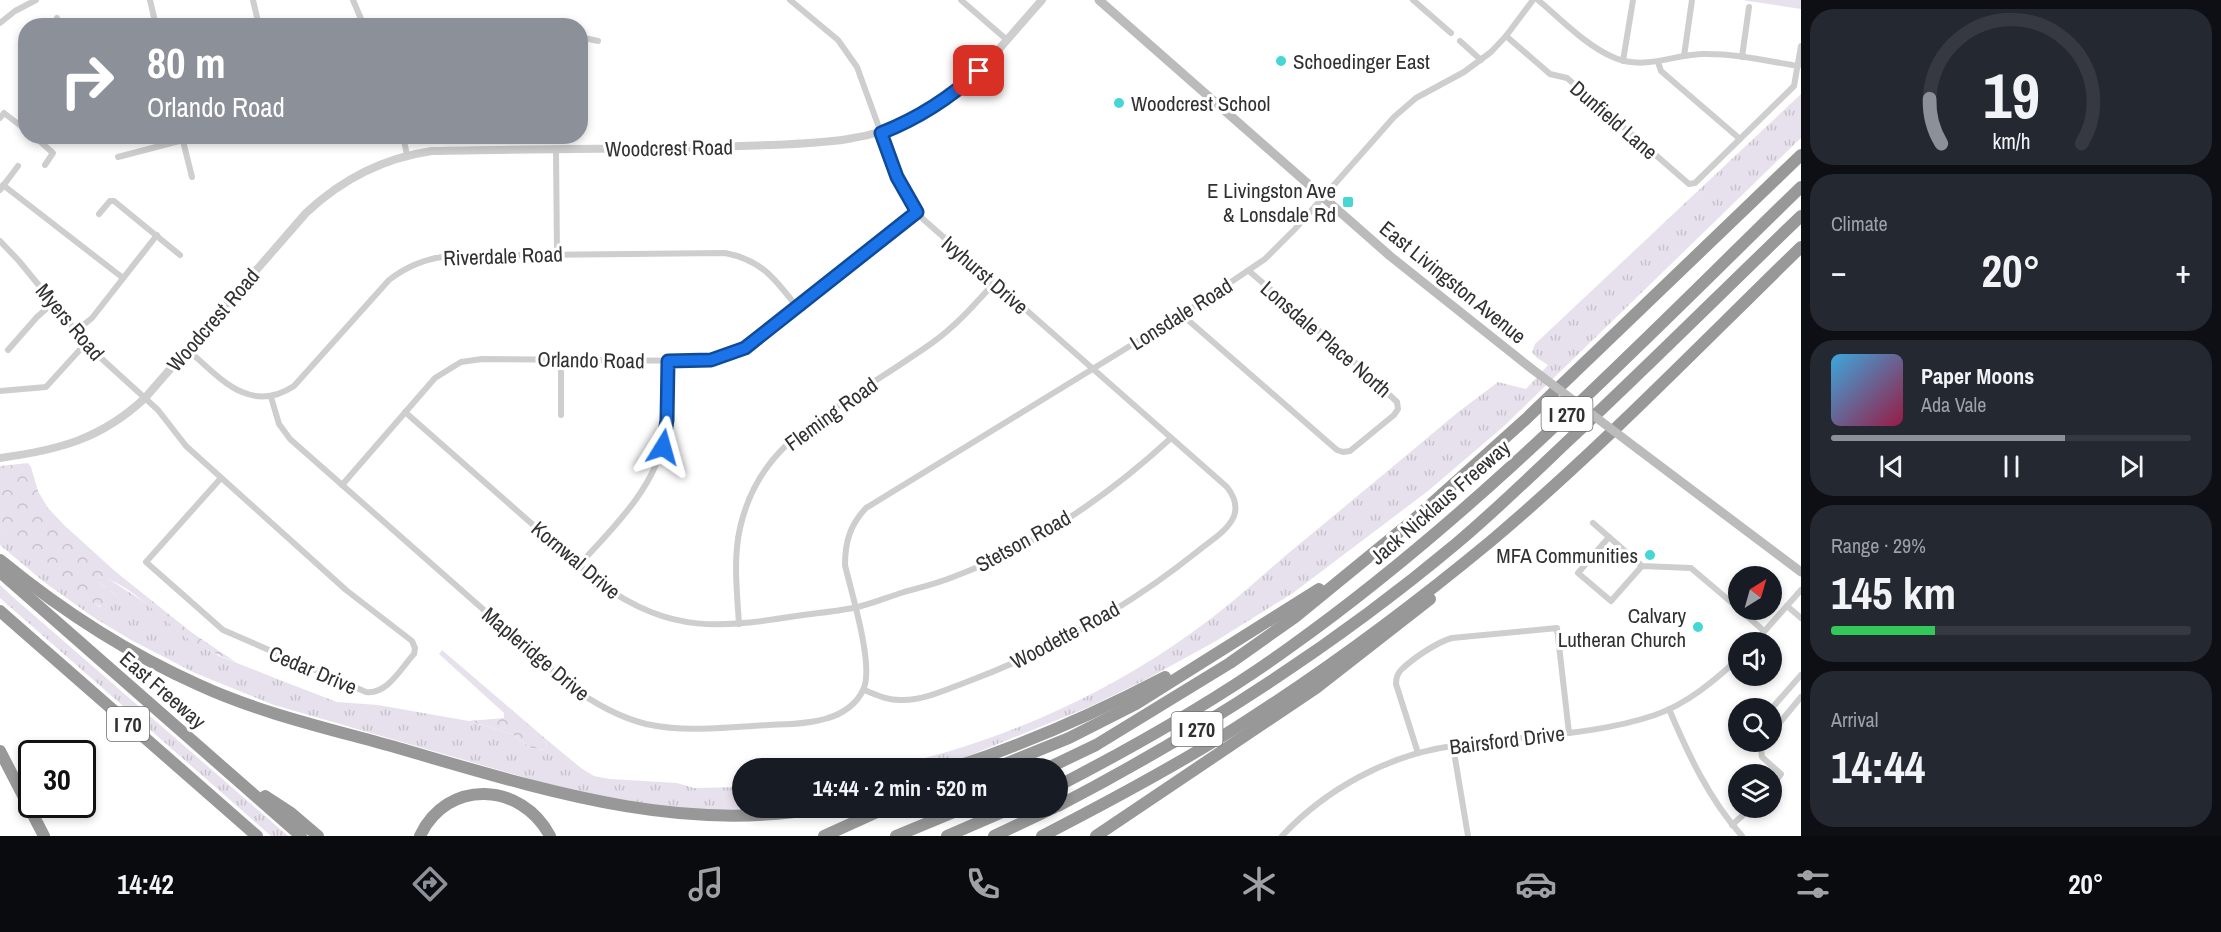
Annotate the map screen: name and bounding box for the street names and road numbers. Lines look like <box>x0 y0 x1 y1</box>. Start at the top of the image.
street label: Dunfield Lane <box>1564 74 1664 166</box>
street label: Woodcrest Road <box>605 132 733 164</box>
street label: East Livingston Avenue <box>1374 214 1532 350</box>
street label: Ivyhurst Drive <box>935 229 1035 321</box>
street label: Riverdale Road <box>443 239 563 273</box>
street label: Woodcrest Road <box>160 262 266 378</box>
street label: Lonsdale Road <box>1124 271 1238 357</box>
street label: Lonsdale Place North <box>1254 274 1398 404</box>
street label: Myers Road <box>29 277 111 367</box>
street label: Orlando Road <box>537 345 645 375</box>
street label: Fleming Road <box>779 370 883 458</box>
road number: I 270 <box>1542 397 1592 431</box>
street label: Jack Nicklaus Freeway <box>1364 433 1517 571</box>
street label: Stetson Road <box>970 503 1076 579</box>
street label: Kornwal Drive <box>525 514 627 606</box>
street label: Woodette Road <box>1005 594 1125 676</box>
street label: Mapleridge Drive <box>476 600 596 708</box>
street label: Cedar Drive <box>265 639 361 701</box>
street label: East Freeway <box>114 645 213 736</box>
road number: I 70 <box>107 707 149 741</box>
road number: I 270 <box>1172 712 1222 746</box>
street label: Bairsford Drive <box>1448 719 1566 761</box>

